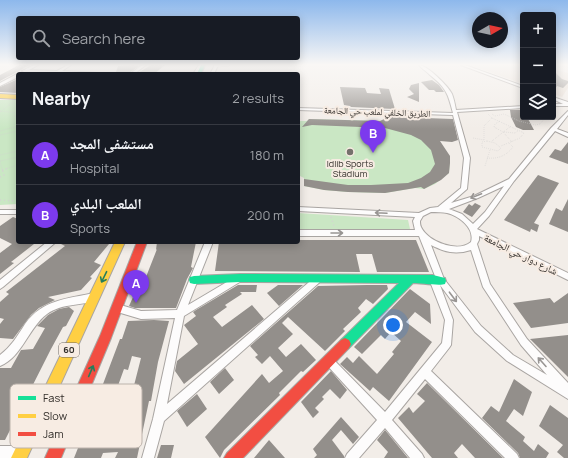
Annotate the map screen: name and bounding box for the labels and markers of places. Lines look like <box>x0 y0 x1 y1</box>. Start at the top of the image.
pin: B <box>360 120 386 153</box>
marker: Idlib Sports Stadium <box>345 147 355 157</box>
place label: Idlib Sports Stadium <box>327 157 374 180</box>
pin: A <box>123 270 149 303</box>

